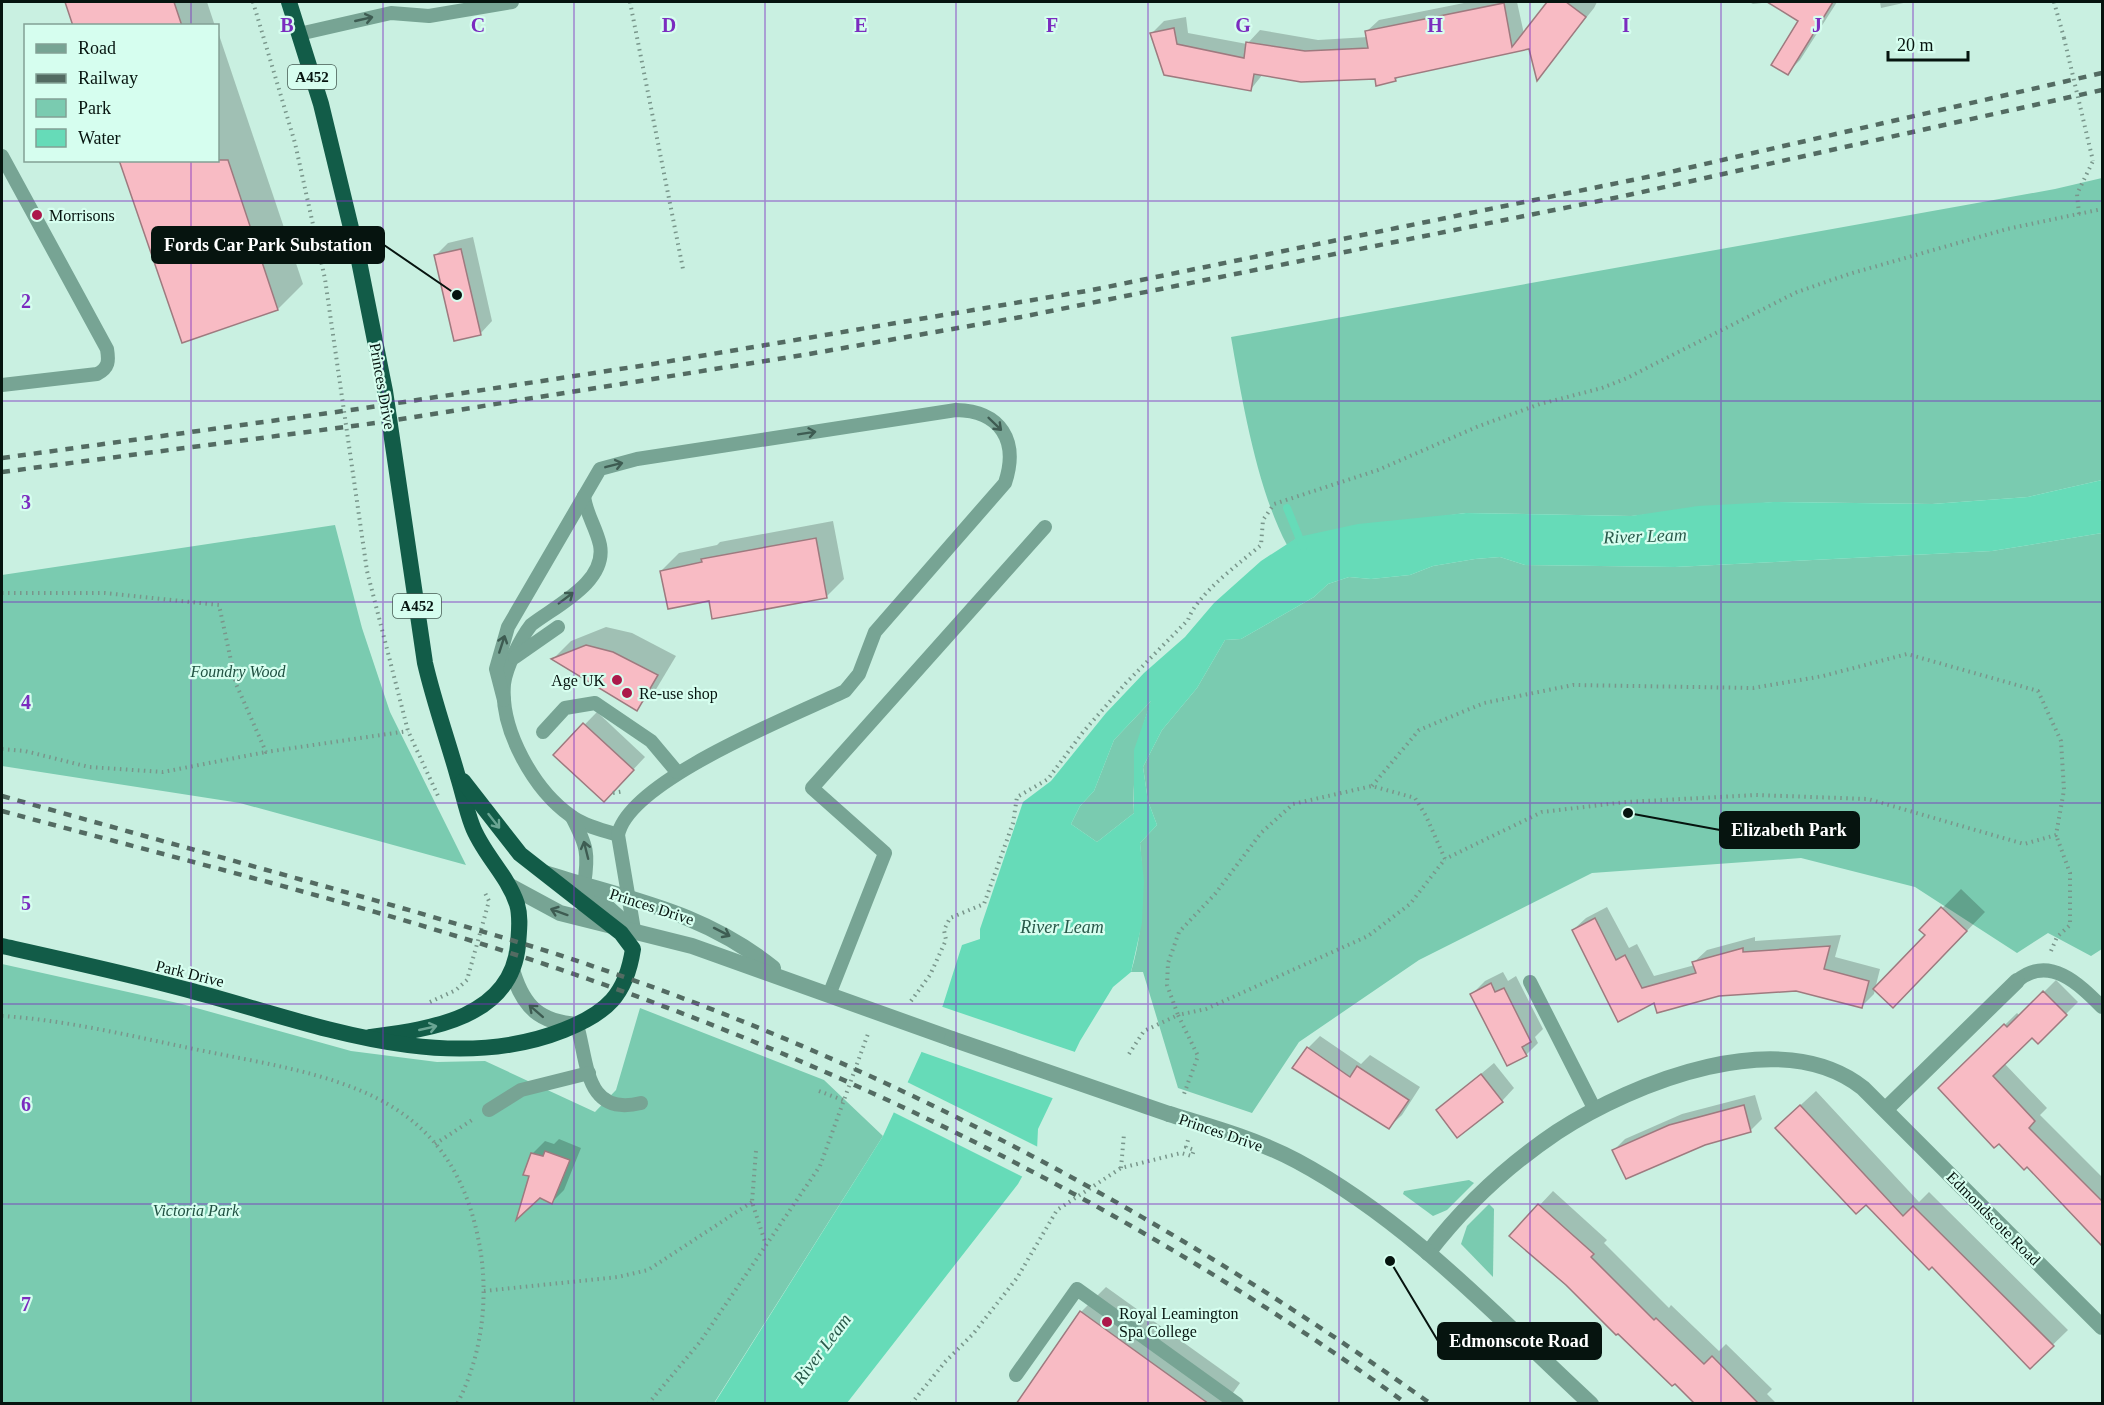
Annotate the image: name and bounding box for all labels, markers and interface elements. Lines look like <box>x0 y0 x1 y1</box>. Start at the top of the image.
one-way arrow <box>354 13 373 25</box>
text: B <box>280 14 294 36</box>
text: C <box>471 14 485 36</box>
text: D <box>662 14 676 36</box>
text: E <box>854 14 868 36</box>
text: F <box>1046 14 1058 36</box>
text: G <box>1235 14 1251 36</box>
text: H <box>1427 14 1443 36</box>
text: I <box>1622 14 1630 36</box>
text: J <box>1812 14 1822 36</box>
legend <box>24 24 219 162</box>
scale bar <box>1888 24 1968 62</box>
text: 20 m <box>1897 35 1934 55</box>
text: Road <box>78 38 116 58</box>
road number: A452 <box>288 65 336 89</box>
text: Railway <box>78 68 138 88</box>
text: Park <box>78 98 111 118</box>
text: Water <box>78 128 121 148</box>
place label: Morrisons <box>49 207 115 224</box>
marker: Morrisons <box>30 208 44 222</box>
callout: Fords Car Park Substation <box>152 227 384 263</box>
text: Fords Car Park Substation <box>164 235 372 255</box>
text: 2 <box>21 290 31 312</box>
street label: Princes Drive <box>367 342 398 431</box>
one-way arrow <box>988 417 1003 431</box>
one-way arrow <box>796 427 816 438</box>
one-way arrow <box>605 458 624 470</box>
text: 3 <box>21 491 31 513</box>
water label: River Leam <box>1602 525 1687 547</box>
one-way arrow <box>557 592 573 605</box>
road number: A452 <box>393 594 441 618</box>
one-way arrow <box>497 635 508 654</box>
park label: Foundry Wood <box>190 663 286 681</box>
place label: Age UK <box>551 672 605 690</box>
marker: Age UK <box>610 673 624 687</box>
place label: Re-use shop <box>639 685 718 703</box>
marker: Re-use shop <box>620 686 634 700</box>
text: 4 <box>21 691 31 713</box>
one-way arrow <box>487 812 500 828</box>
callout: Elizabeth Park <box>1720 812 1859 848</box>
text: Elizabeth Park <box>1731 820 1847 840</box>
one-way arrow <box>579 841 591 860</box>
street label: Princes Drive <box>608 885 696 928</box>
text: 5 <box>21 892 31 914</box>
one-way arrow <box>551 906 569 917</box>
water label: River Leam <box>1019 917 1104 937</box>
one-way arrow <box>712 927 730 939</box>
street label: Park Drive <box>154 957 226 990</box>
one-way arrow <box>528 1004 544 1017</box>
one-way arrow <box>418 1022 437 1034</box>
text: 6 <box>21 1093 31 1115</box>
street label: Princes Drive <box>1177 1110 1265 1155</box>
street label: Edmondscote Road <box>1943 1168 2044 1269</box>
park label: Victoria Park <box>153 1202 240 1219</box>
text: 7 <box>21 1293 31 1315</box>
place label: Royal Leamington Spa College <box>1119 1305 1239 1341</box>
water label: River Leam <box>788 1310 855 1389</box>
marker: Royal Leamington Spa College <box>1100 1315 1114 1329</box>
callout: Edmonscote Road <box>1438 1323 1601 1359</box>
text: Edmonscote Road <box>1449 1331 1589 1351</box>

